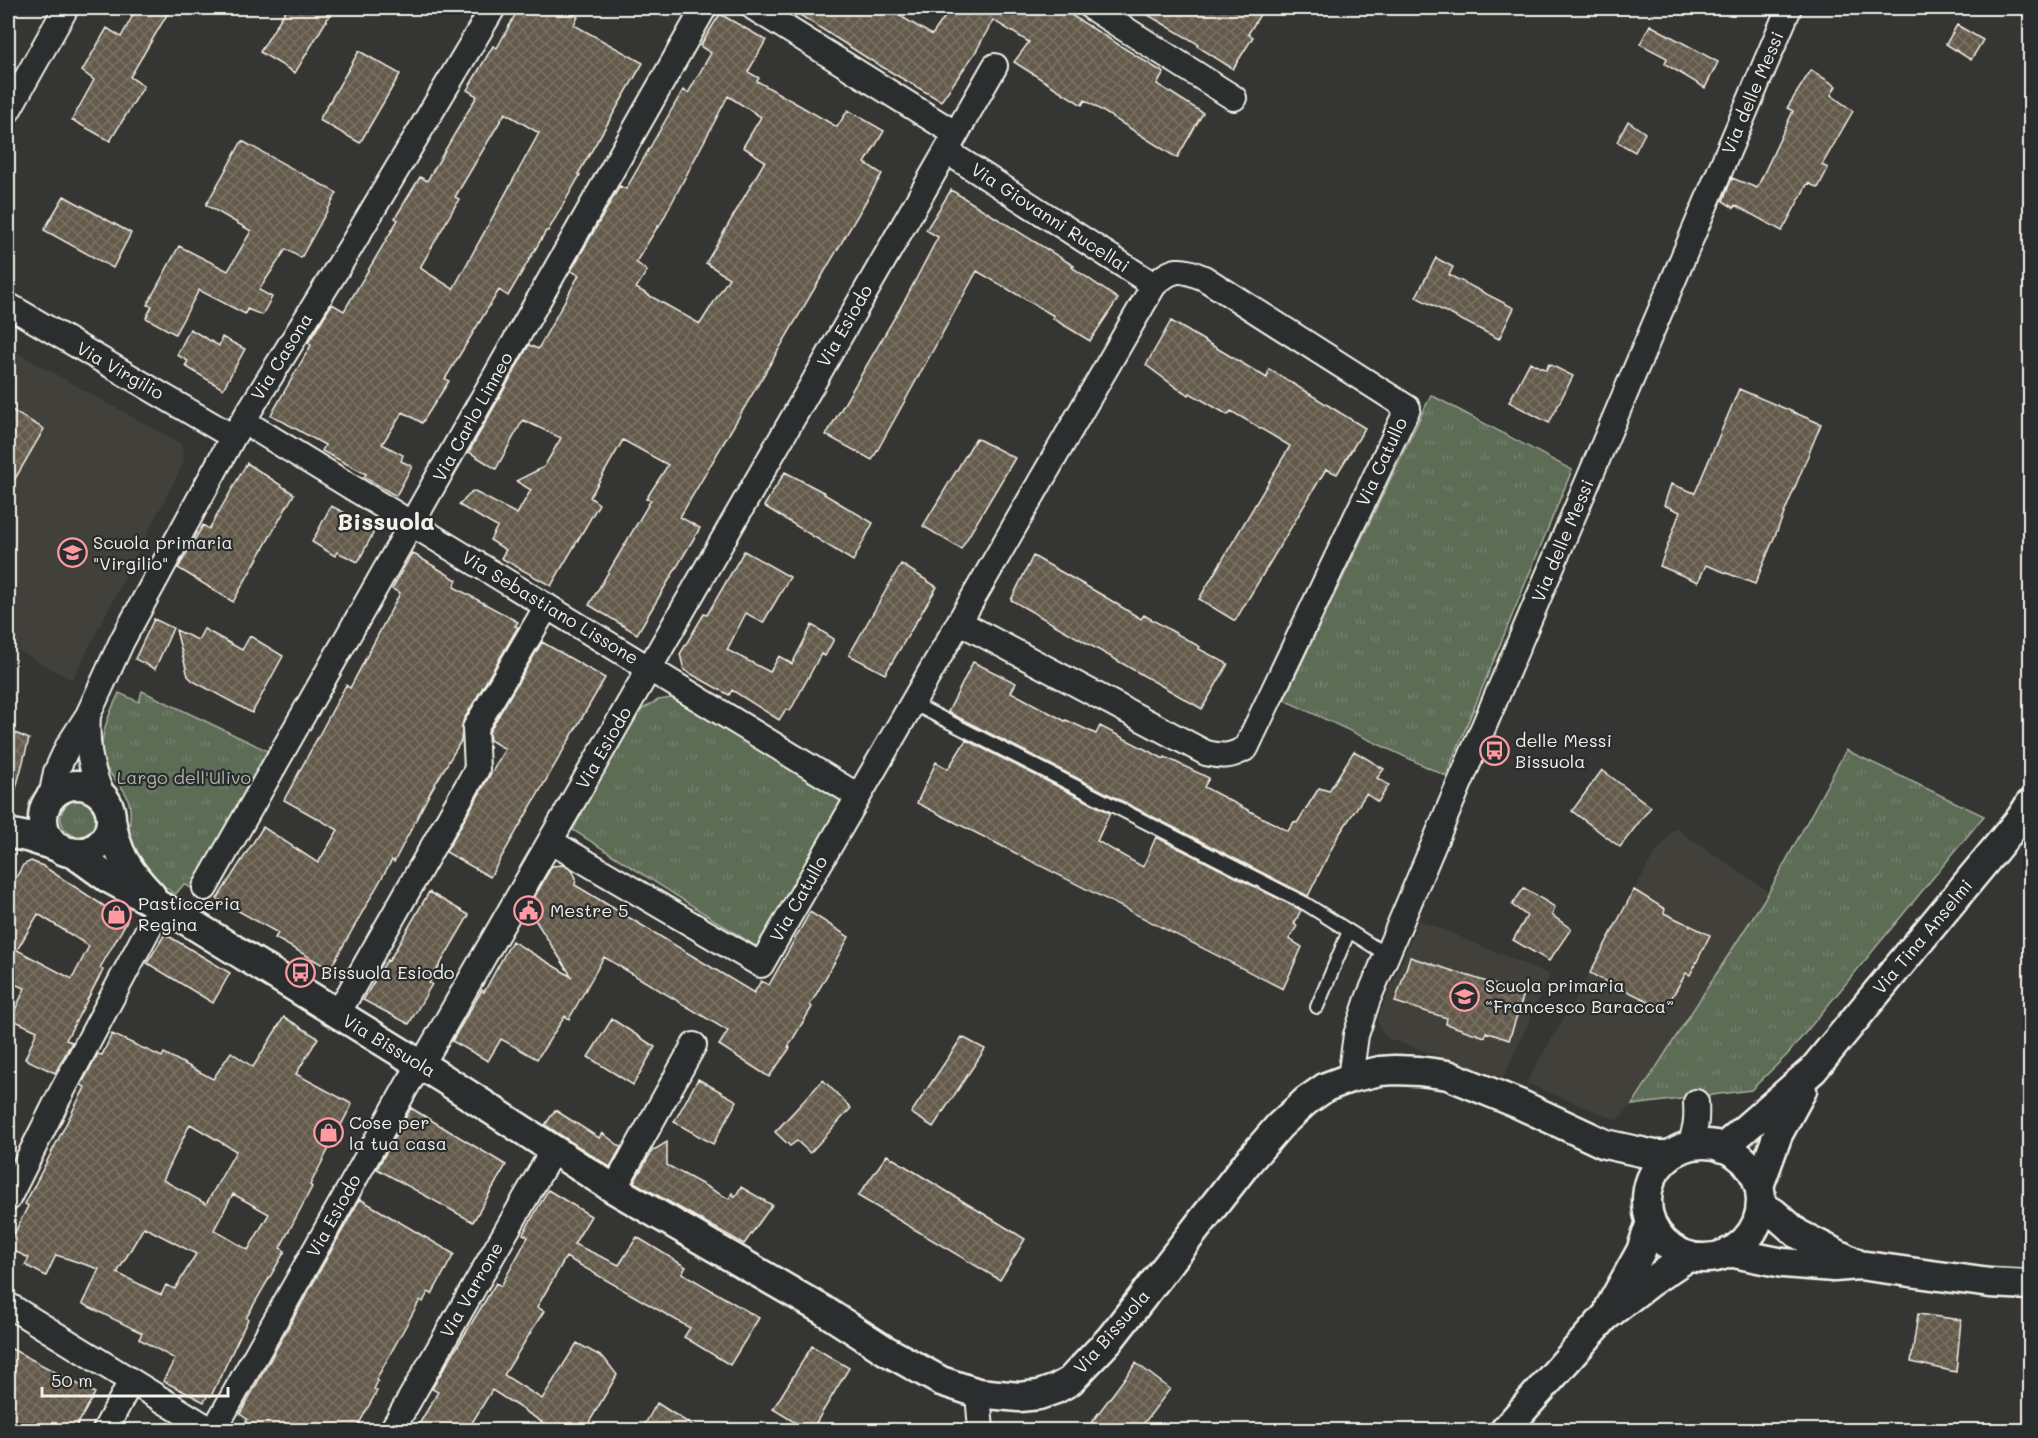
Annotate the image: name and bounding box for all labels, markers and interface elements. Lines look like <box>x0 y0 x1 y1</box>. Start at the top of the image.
street label: Via delle Messi <box>1715 28 1789 158</box>
street label: Via Giovanni Rucellai <box>967 157 1134 277</box>
street label: Via Esiodo <box>811 280 878 371</box>
street label: Via Casona <box>245 308 317 405</box>
street label: Via Virgilio <box>73 336 169 405</box>
street label: Via Carlo Linneo <box>427 347 518 486</box>
street label: Via Catullo <box>1350 413 1412 510</box>
street label: Via delle Messi <box>1525 476 1599 606</box>
district label: Bissuola <box>337 505 435 536</box>
place label: Scuola primaria "Virgilio" <box>93 530 233 575</box>
school or university icon: Scuola primaria "Virgilio" <box>56 537 88 569</box>
street label: Via Sebastiano Lissone <box>458 545 643 669</box>
street label: Via Esiodo <box>570 702 637 793</box>
place label: delle Messi Bissuola <box>1515 728 1612 773</box>
bus stop icon: delle Messi Bissuola <box>1478 735 1510 767</box>
park label: Largo dell'Ulivo <box>117 765 252 789</box>
street label: Via Catullo <box>764 851 833 946</box>
street label: Via Tina Anselmi <box>1867 874 1977 999</box>
place label: Pasticceria Regina <box>138 891 240 936</box>
public building icon: Mestre 5 <box>513 895 545 927</box>
shop icon: Pasticceria Regina <box>101 898 133 930</box>
place label: Mestre 5 <box>550 898 629 922</box>
bus stop icon: Bissuola Esiodo <box>284 957 316 989</box>
place label: Bissuola Esiodo <box>321 960 455 984</box>
place label: Scuola primaria “Francesco Baracca” <box>1485 973 1674 1018</box>
school or university icon: Scuola primaria “Francesco Baracca” <box>1448 980 1480 1012</box>
street label: Via Bissuola <box>339 1008 440 1082</box>
place label: Cose per la tua casa <box>349 1110 447 1155</box>
shop icon: Cose per la tua casa <box>312 1117 344 1149</box>
street label: Via Esiodo <box>300 1169 366 1261</box>
street label: Via Varrone <box>434 1237 508 1342</box>
street label: Via Bissuola <box>1068 1284 1155 1379</box>
scale bar <box>42 1360 228 1398</box>
text: 50 m <box>51 1368 93 1392</box>

